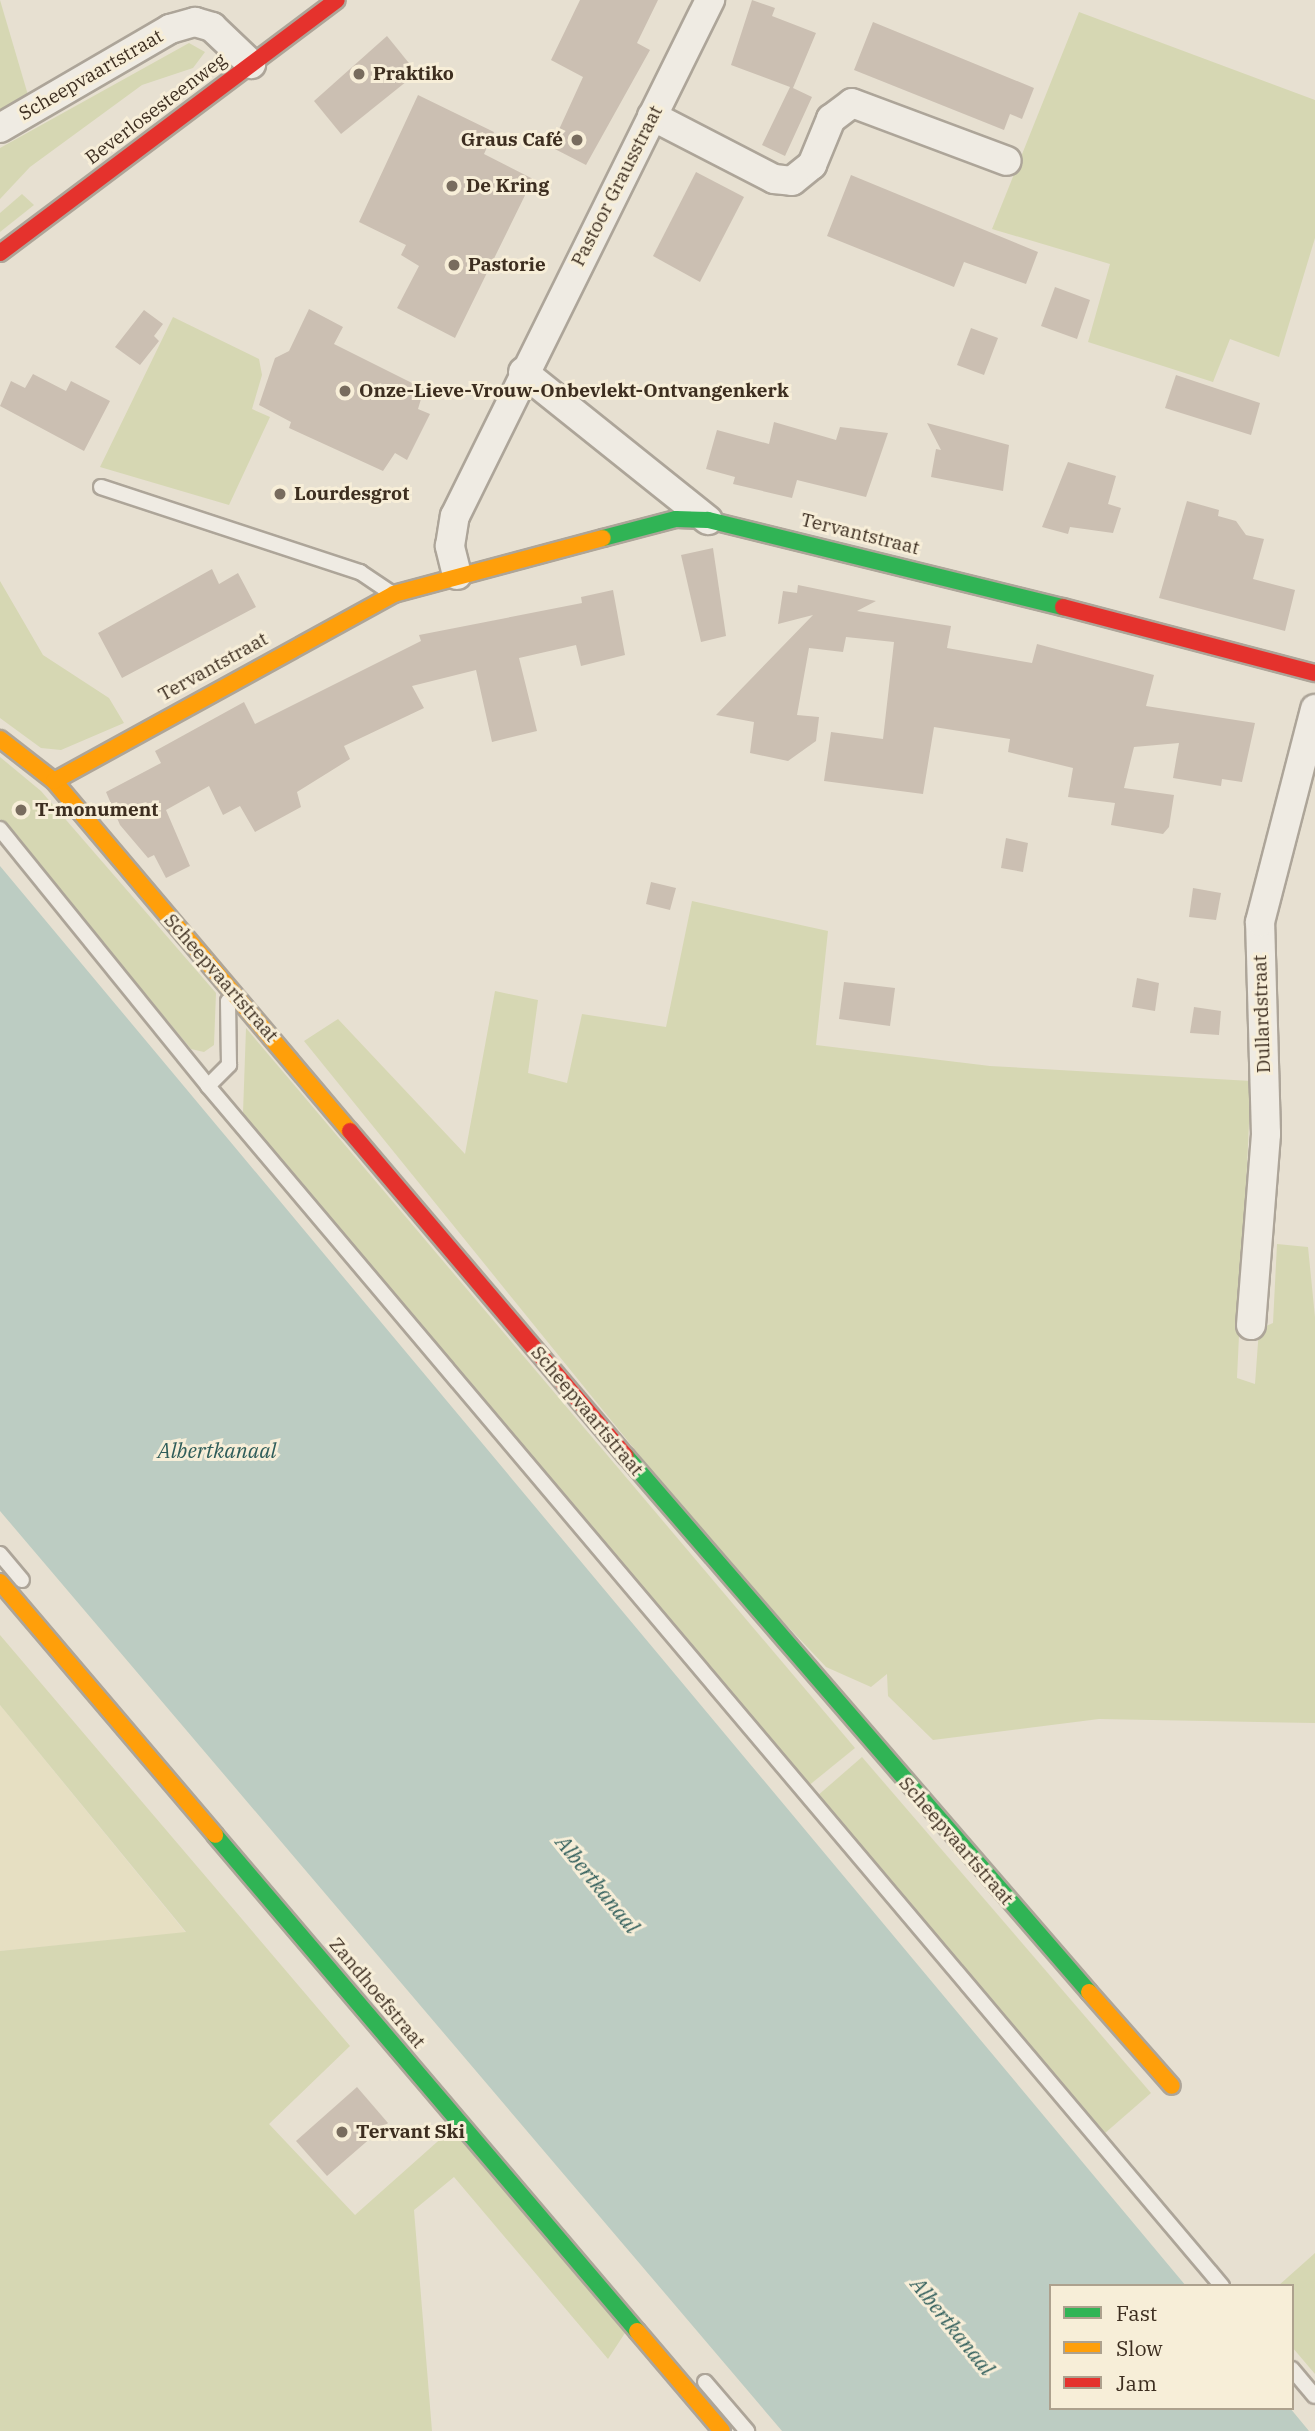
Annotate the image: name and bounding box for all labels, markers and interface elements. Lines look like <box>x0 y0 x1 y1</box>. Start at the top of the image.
street label: Scheepvaartstraat <box>15 25 167 125</box>
street label: Beverlosesteenweg <box>81 49 231 169</box>
place label: Praktiko <box>373 63 454 85</box>
marker: Praktiko <box>351 66 367 82</box>
street label: Pastoor Grausstraat <box>567 102 667 270</box>
place label: Graus Café <box>461 129 563 151</box>
marker: Graus Café <box>569 132 585 148</box>
place label: De Kring <box>466 175 549 197</box>
marker: De Kring <box>444 178 460 194</box>
place label: Pastorie <box>468 254 546 276</box>
marker: Pastorie <box>446 257 462 273</box>
place label: Onze-Lieve-Vrouw-Onbevlekt-Ontvangenkerk <box>359 380 789 402</box>
marker: Onze-Lieve-Vrouw-Onbevlekt-Ontvangenkerk <box>337 383 353 399</box>
place label: Lourdesgrot <box>294 483 409 505</box>
marker: Lourdesgrot <box>272 486 288 502</box>
street label: Tervantstraat <box>798 508 922 560</box>
street label: Tervantstraat <box>154 628 272 706</box>
place label: T-monument <box>35 799 158 821</box>
marker: T-monument <box>13 802 29 818</box>
street label: Scheepvaartstraat <box>159 909 283 1047</box>
street label: Dullardstraat <box>1249 954 1275 1074</box>
street label: Scheepvaartstraat <box>526 1342 648 1480</box>
water label: Albertkanaal <box>158 1437 276 1463</box>
street label: Scheepvaartstraat <box>894 1772 1018 1910</box>
water label: Albertkanaal <box>551 1830 645 1938</box>
street label: Zandhoefstraat <box>324 1933 430 2053</box>
place label: Tervant Ski <box>356 2121 465 2143</box>
marker: Tervant Ski <box>334 2124 350 2140</box>
water label: Albertkanaal <box>906 2272 1000 2380</box>
legend <box>1049 2284 1294 2410</box>
text: Fast <box>1116 2299 1157 2327</box>
text: Slow <box>1116 2334 1163 2362</box>
text: Jam <box>1116 2369 1157 2397</box>

